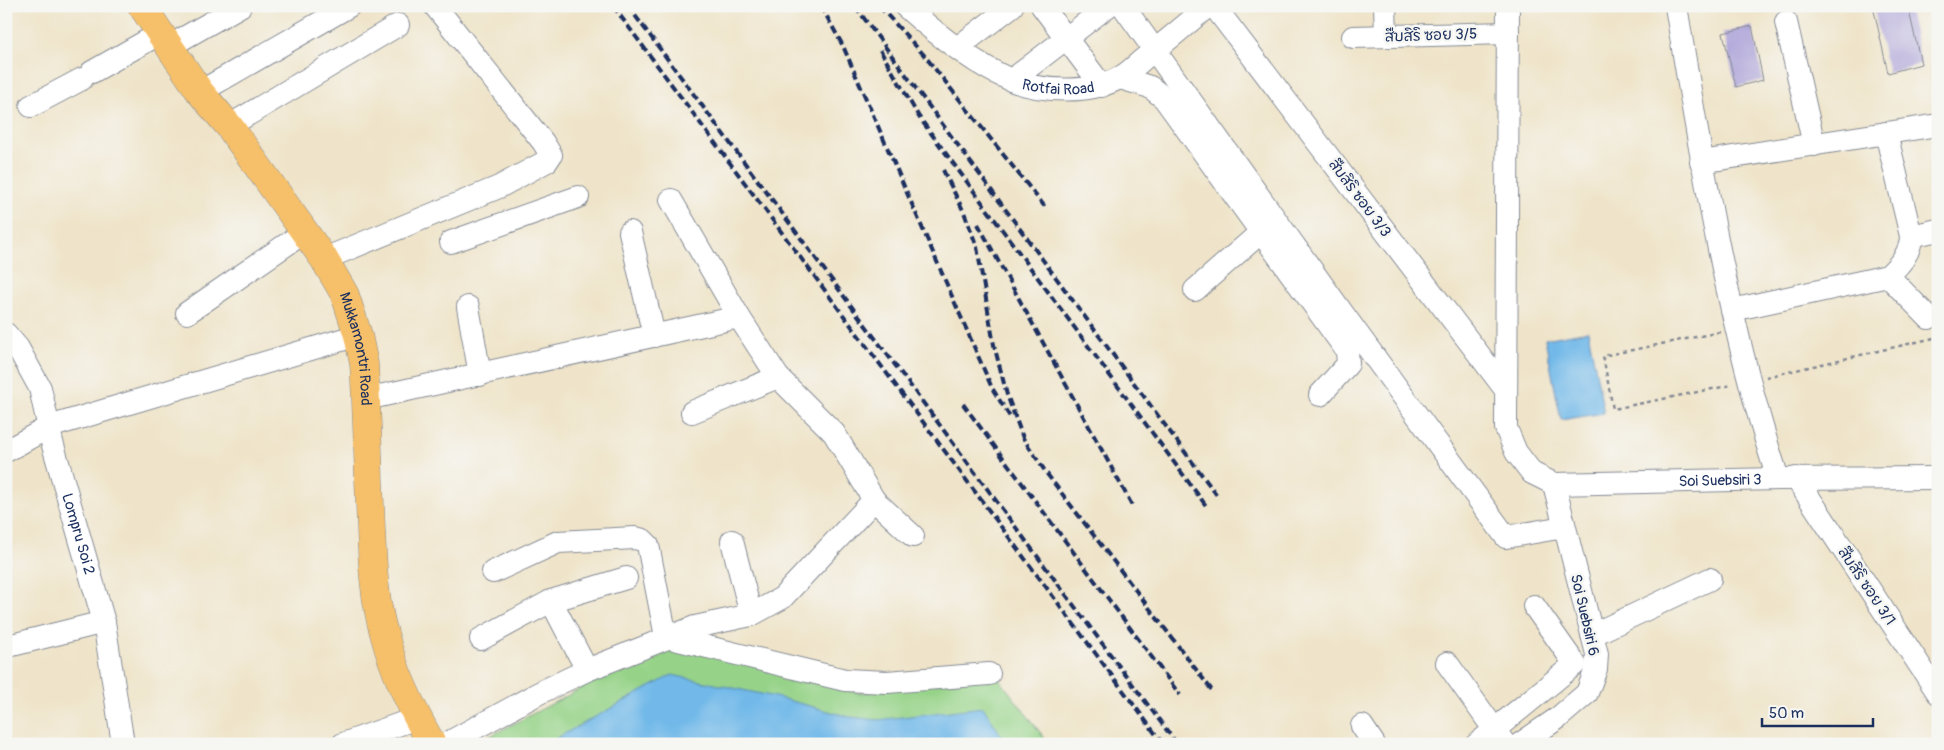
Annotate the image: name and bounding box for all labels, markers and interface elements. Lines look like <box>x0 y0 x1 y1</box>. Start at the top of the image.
street label: สืบสิริ ซอย 3/5 <box>1385 24 1477 47</box>
street label: Rotfai Road <box>1020 75 1096 100</box>
street label: สืบสิริ ซอย 3/3 <box>1324 156 1395 241</box>
street label: Mukkamontri Road <box>335 290 375 406</box>
street label: Soi Suebsiri 3 <box>1678 470 1762 491</box>
street label: Lompru Soi 2 <box>57 491 99 577</box>
street label: สืบสิริ ซอย 3/1 <box>1834 544 1900 629</box>
street label: Soi Suebsiri 6 <box>1566 572 1603 658</box>
scale bar <box>1762 695 1873 727</box>
text: 50 m <box>1769 704 1804 723</box>

